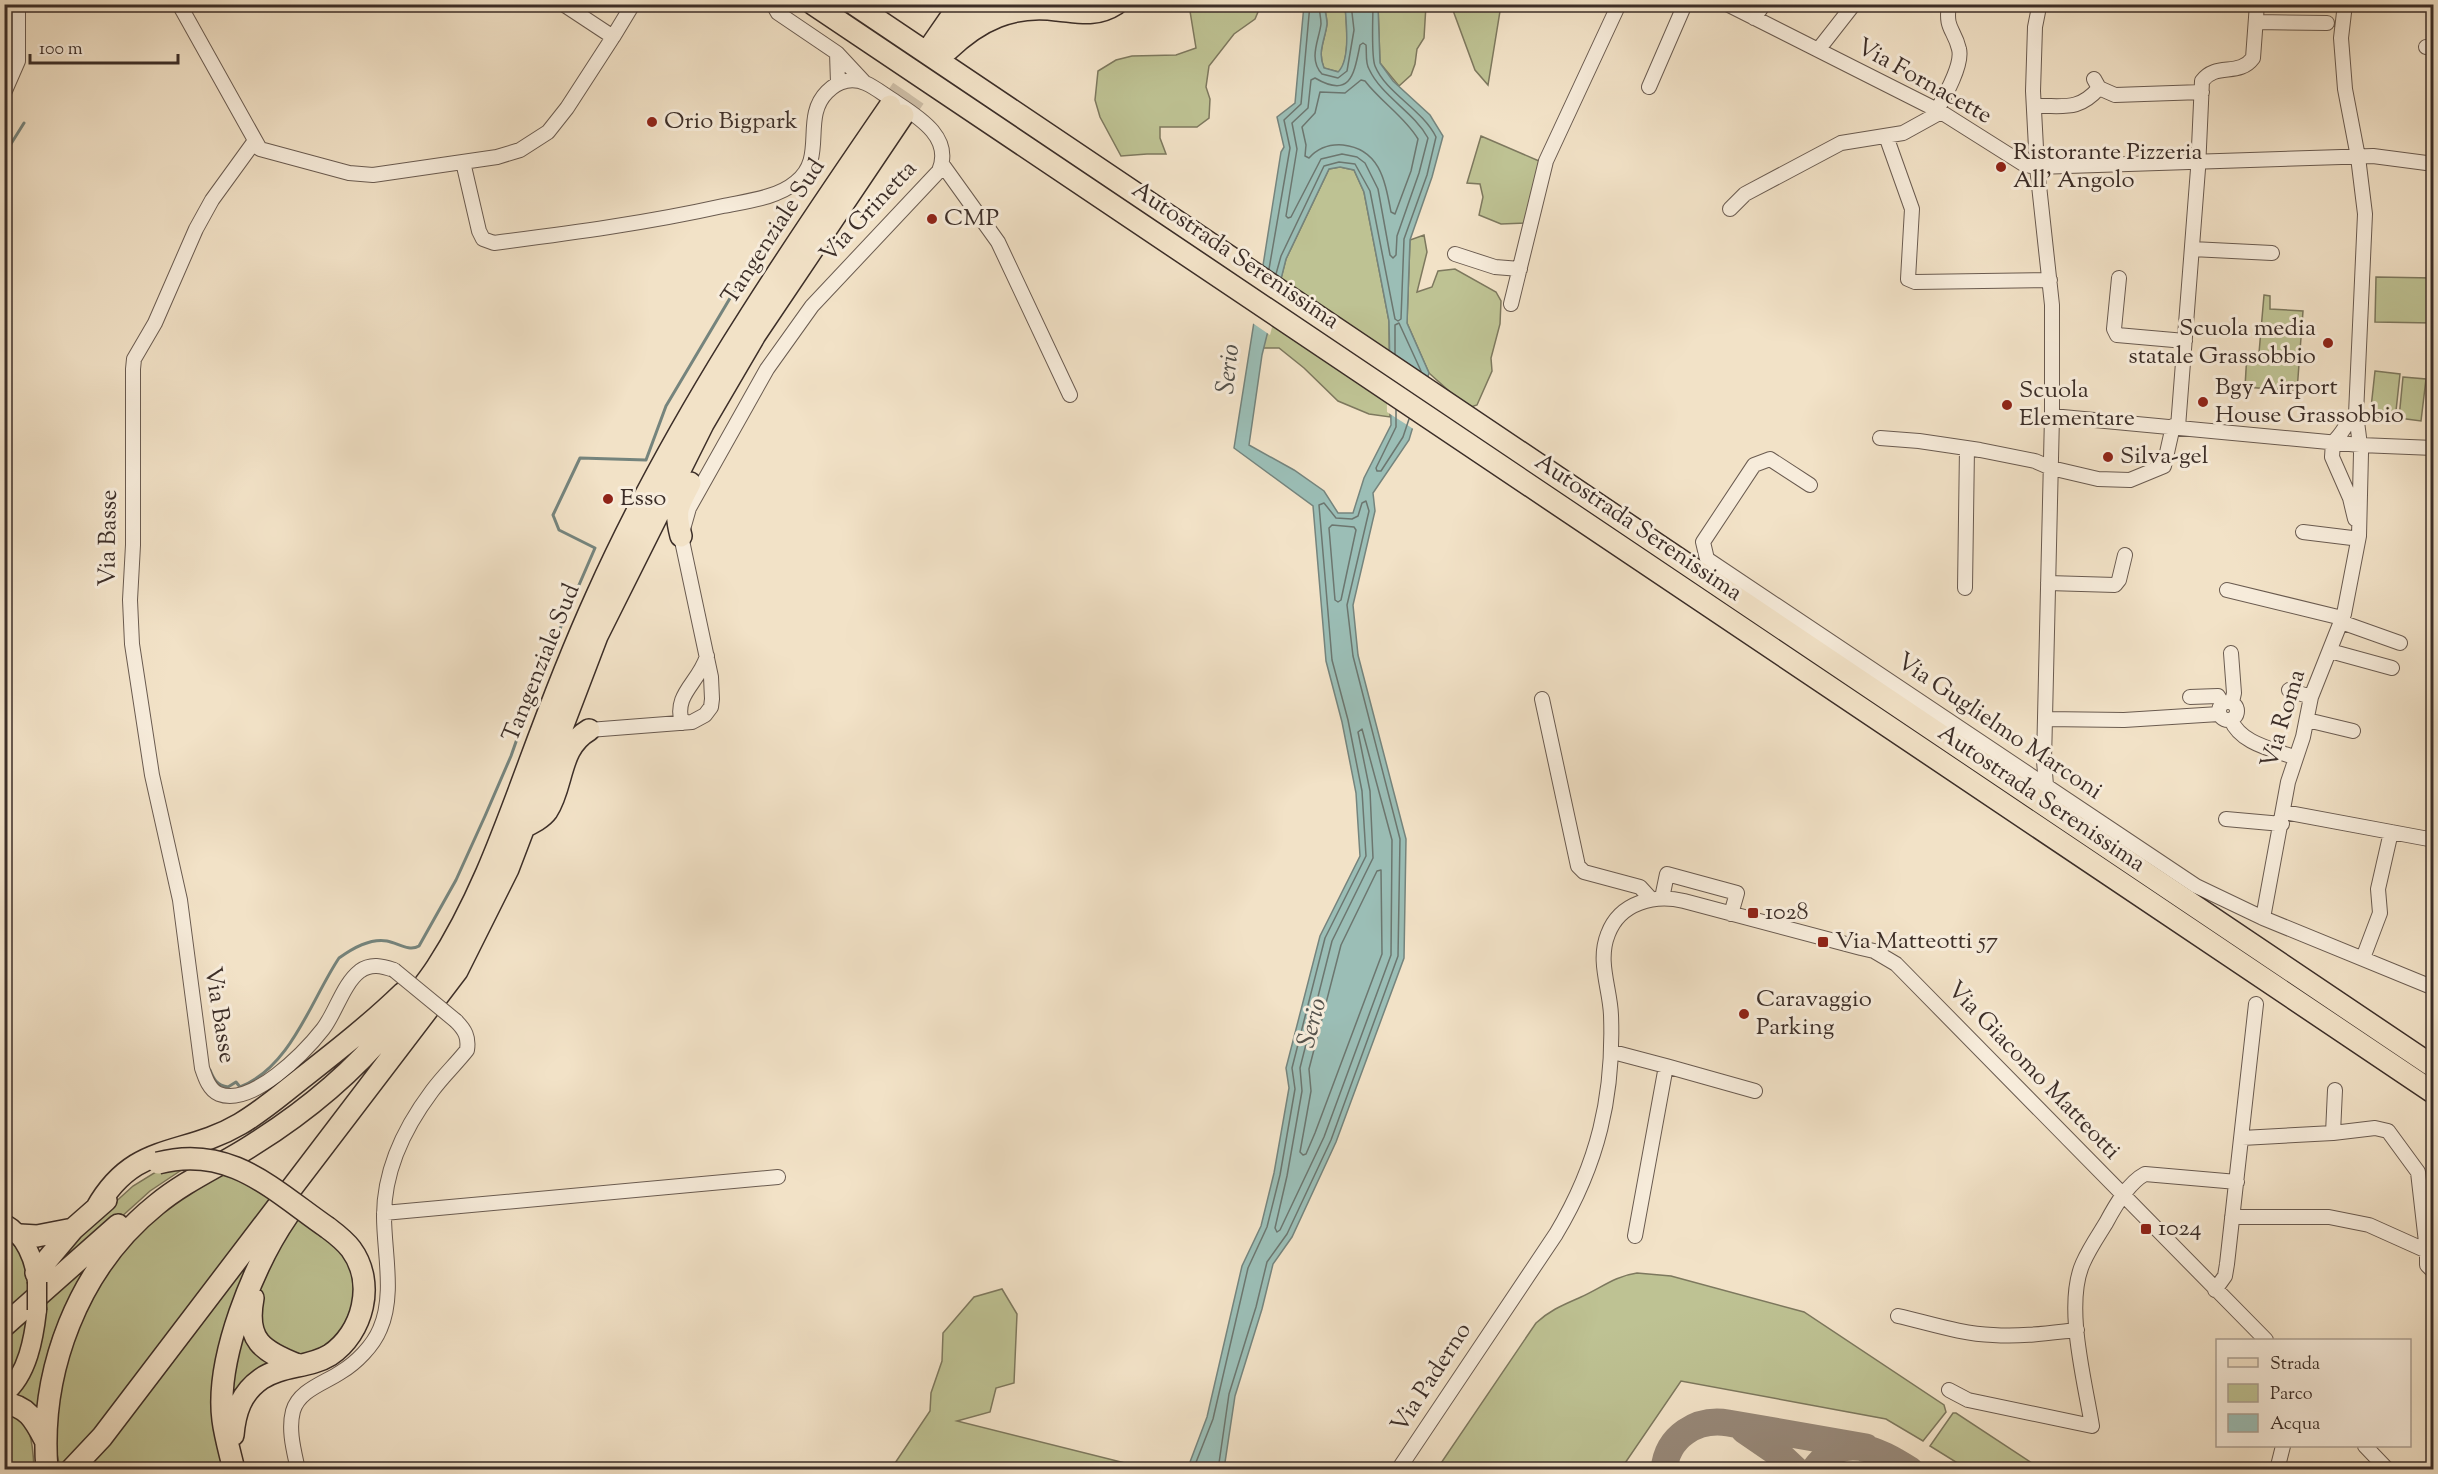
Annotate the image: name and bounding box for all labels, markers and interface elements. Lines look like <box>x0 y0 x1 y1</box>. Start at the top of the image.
scale bar <box>30 27 178 65</box>
street label: Via Fornacette <box>1850 31 1998 133</box>
text: 100 m <box>39 37 83 63</box>
place label: Orio Bigpark <box>664 105 798 139</box>
marker: Orio Bigpark <box>645 115 659 129</box>
place label: Ristorante Pizzeria All' Angolo <box>2013 136 2203 198</box>
street label: Tangenziale Sud <box>714 152 834 312</box>
street label: Via Grinetta <box>813 153 925 271</box>
marker: Ristorante Pizzeria All' Angolo <box>1994 160 2008 174</box>
street label: Autostrada Serenissima <box>1124 174 1346 338</box>
place label: CMP <box>944 202 999 236</box>
marker: CMP <box>925 212 939 226</box>
place label: Scuola media statale Grassobbio <box>2128 312 2316 374</box>
marker: Scuola media statale Grassobbio <box>2321 336 2335 350</box>
water label: Serio <box>1208 342 1250 396</box>
place label: Bgy Airport House Grassobbio <box>2215 371 2404 433</box>
place label: Scuola Elementare <box>2019 374 2135 436</box>
marker: Bgy Airport House Grassobbio <box>2196 395 2210 409</box>
marker: Scuola Elementare <box>2000 398 2014 412</box>
place label: Silva-gel <box>2120 440 2209 474</box>
street label: Autostrada Serenissima <box>1527 446 1749 610</box>
marker: Silva-gel <box>2101 450 2115 464</box>
place label: Esso <box>620 482 667 516</box>
street label: Via Basse <box>91 489 127 587</box>
marker: Esso <box>601 492 615 506</box>
street label: Tangenziale Sud <box>495 578 589 747</box>
street label: Via Guglielmo Marconi <box>1889 645 2109 809</box>
street label: Via Roma <box>2253 665 2315 773</box>
street label: Autostrada Serenissima <box>1930 717 2152 881</box>
place label: 1028 <box>1765 896 1809 930</box>
marker: 1028 <box>1746 906 1760 920</box>
place label: Via Matteotti 57 <box>1835 925 1998 959</box>
marker: Via Matteotti 57 <box>1816 935 1830 949</box>
street label: Via Basse <box>195 964 243 1066</box>
street label: Via Giacomo Matteotti <box>1939 974 2128 1168</box>
place label: Caravaggio Parking <box>1756 983 1872 1045</box>
water label: Serio <box>1289 994 1337 1052</box>
marker: Caravaggio Parking <box>1737 1007 1751 1021</box>
place label: 1024 <box>2158 1212 2202 1246</box>
marker: 1024 <box>2139 1222 2153 1236</box>
street label: Via Paderno <box>1384 1316 1480 1440</box>
legend <box>2216 1339 2411 1447</box>
text: Strada <box>2270 1352 2320 1378</box>
text: Parco <box>2270 1382 2313 1408</box>
text: Acqua <box>2270 1412 2320 1438</box>

